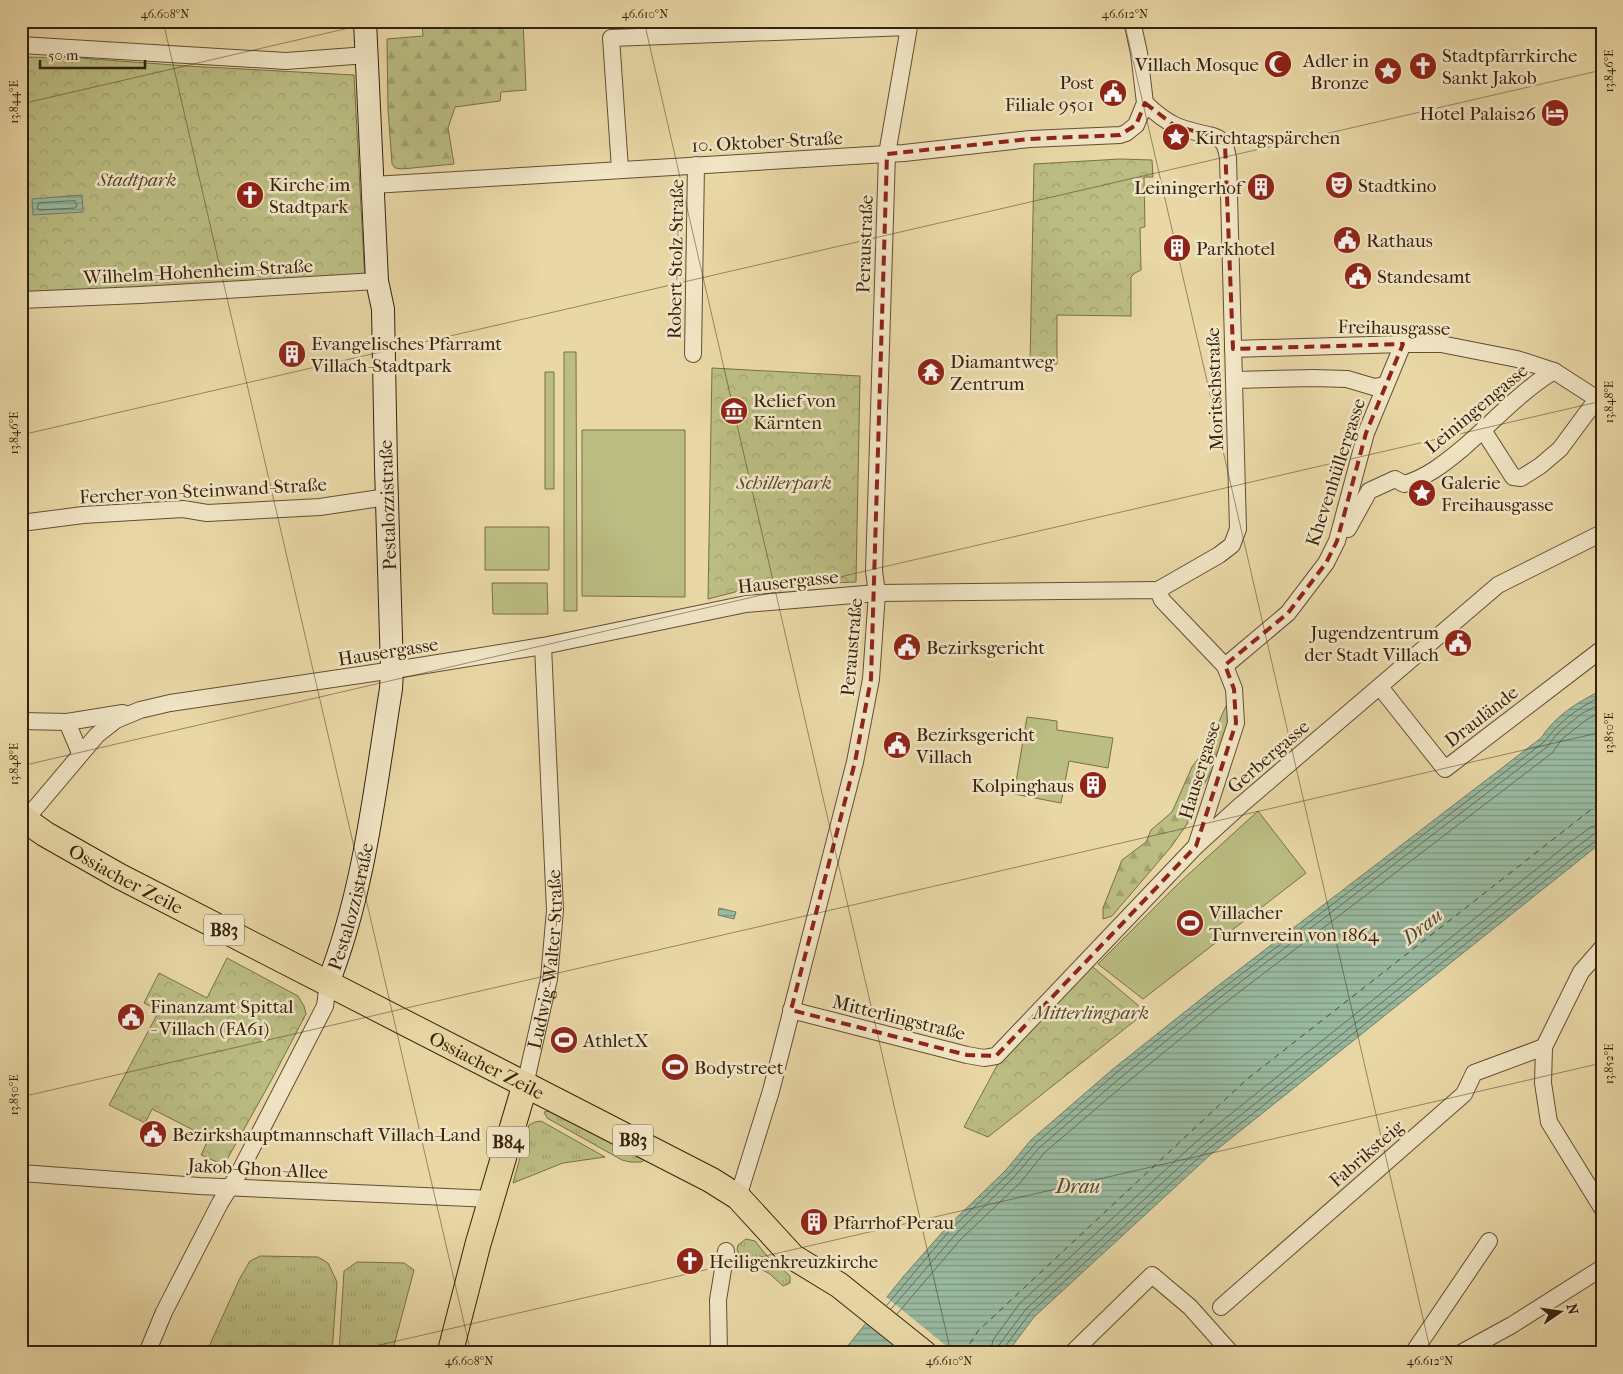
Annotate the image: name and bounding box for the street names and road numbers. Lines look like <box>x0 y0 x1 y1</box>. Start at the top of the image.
street label: 10. Oktober-Straße <box>691 127 843 157</box>
street label: Robert-Stolz-Straße <box>664 179 688 339</box>
street label: Peraustraße <box>852 194 878 294</box>
street label: Wilhelm-Hohenheim-Straße <box>82 255 314 289</box>
street label: Freihausgasse <box>1337 316 1451 340</box>
street label: Moritschstraße <box>1202 327 1228 451</box>
street label: Leiningengasse <box>1421 359 1532 458</box>
street label: Khevenhüllergasse <box>1302 395 1370 549</box>
street label: Pestalozzistraße <box>375 439 401 571</box>
street label: Fercher-von-Steinwand-Straße <box>79 474 327 508</box>
street label: Hausergasse <box>737 566 840 598</box>
street label: Peraustraße <box>837 597 867 697</box>
street label: Hausergasse <box>336 633 440 671</box>
street label: Draulände <box>1441 681 1523 752</box>
street label: Gerbergasse <box>1223 715 1314 798</box>
street label: Hausergasse <box>1175 719 1225 822</box>
street label: Ossiacher Zeile <box>65 840 186 919</box>
street label: Pestalozzistraße <box>324 841 378 973</box>
street label: Ludwig-Walter-Straße <box>524 869 567 1051</box>
road number: B83 <box>204 914 244 946</box>
street label: Mitterlingstraße <box>830 991 968 1045</box>
street label: Ossiacher Zeile <box>425 1027 548 1104</box>
street label: Fabriksteig <box>1325 1115 1409 1192</box>
road number: B83 <box>613 1124 653 1156</box>
road number: B84 <box>487 1126 529 1158</box>
street label: Jakob-Ghon-Allee <box>185 1154 329 1184</box>

